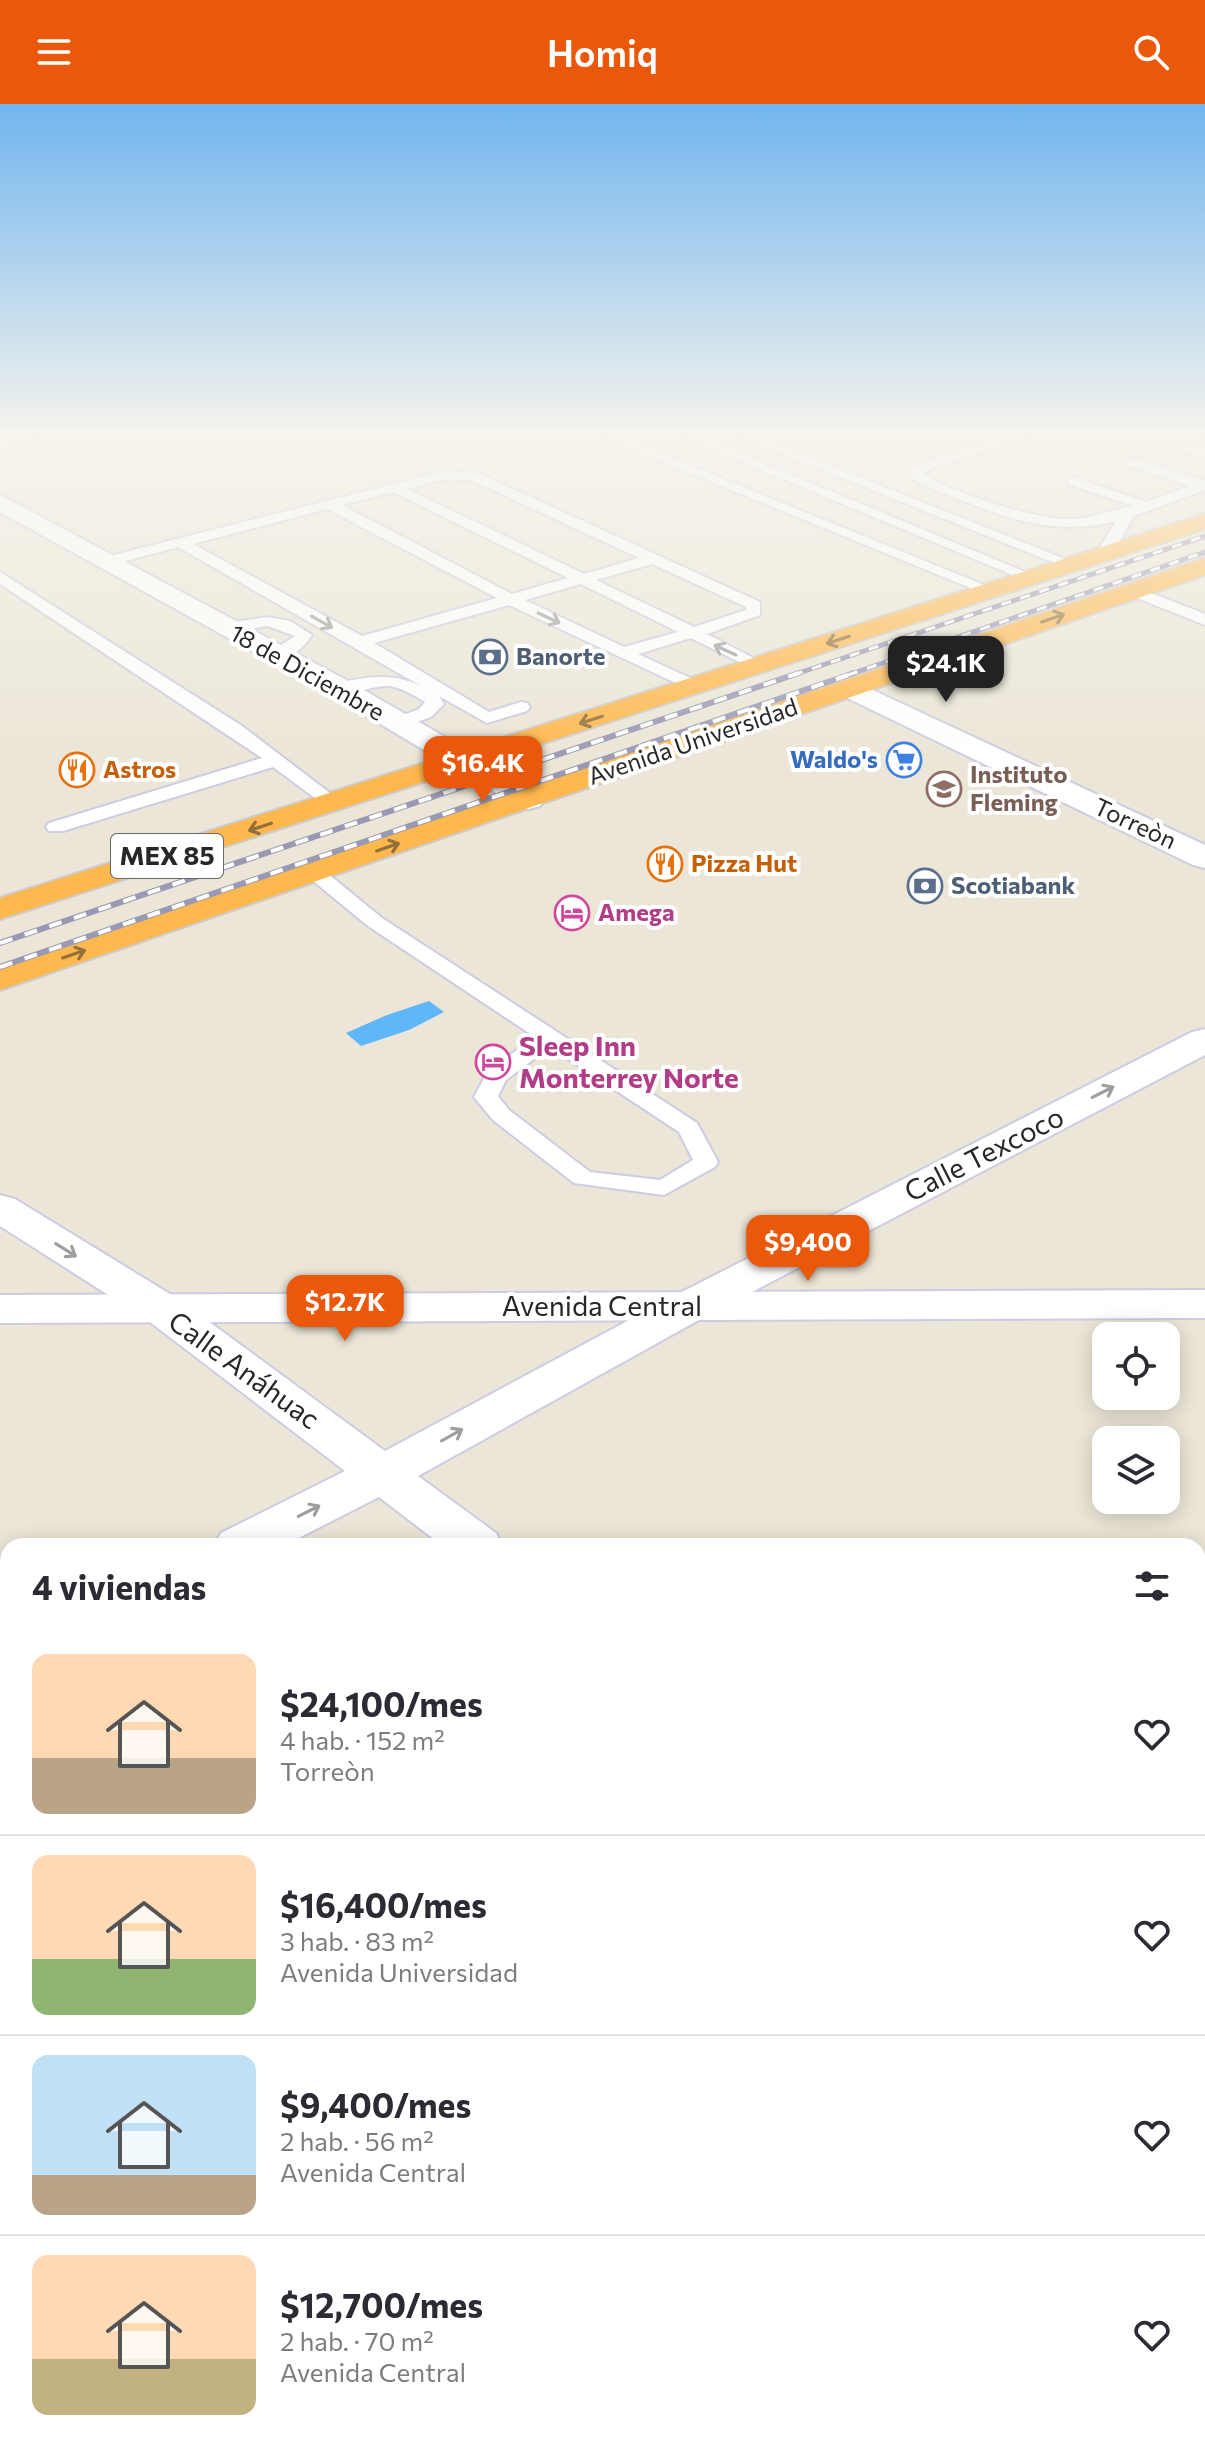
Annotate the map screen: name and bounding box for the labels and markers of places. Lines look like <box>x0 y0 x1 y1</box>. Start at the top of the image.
pin: $24.1K <box>881 636 1011 704</box>
bank icon: Banorte <box>471 638 509 676</box>
place label: Banorte <box>516 641 605 670</box>
pin: $16.4K <box>418 736 548 804</box>
supermarket icon: Waldo's <box>885 741 923 779</box>
place label: Waldo's <box>790 744 878 773</box>
restaurant icon: Astros <box>58 751 96 789</box>
place label: Astros <box>103 754 176 783</box>
place label: Instituto Fleming <box>970 759 1068 816</box>
school or university icon: Instituto Fleming <box>925 770 963 808</box>
restaurant icon: Pizza Hut <box>646 845 684 883</box>
place label: Pizza Hut <box>691 848 797 877</box>
bank icon: Scotiabank <box>906 867 944 905</box>
place label: Scotiabank <box>951 870 1076 899</box>
hotel icon: Amega <box>553 894 591 932</box>
place label: Amega <box>598 897 675 926</box>
place label: Sleep Inn Monterrey Norte <box>519 1028 739 1094</box>
hotel icon: Sleep Inn Monterrey Norte <box>474 1043 512 1081</box>
pin: $9,400 <box>743 1215 873 1283</box>
pin: $12.7K <box>280 1275 410 1343</box>

